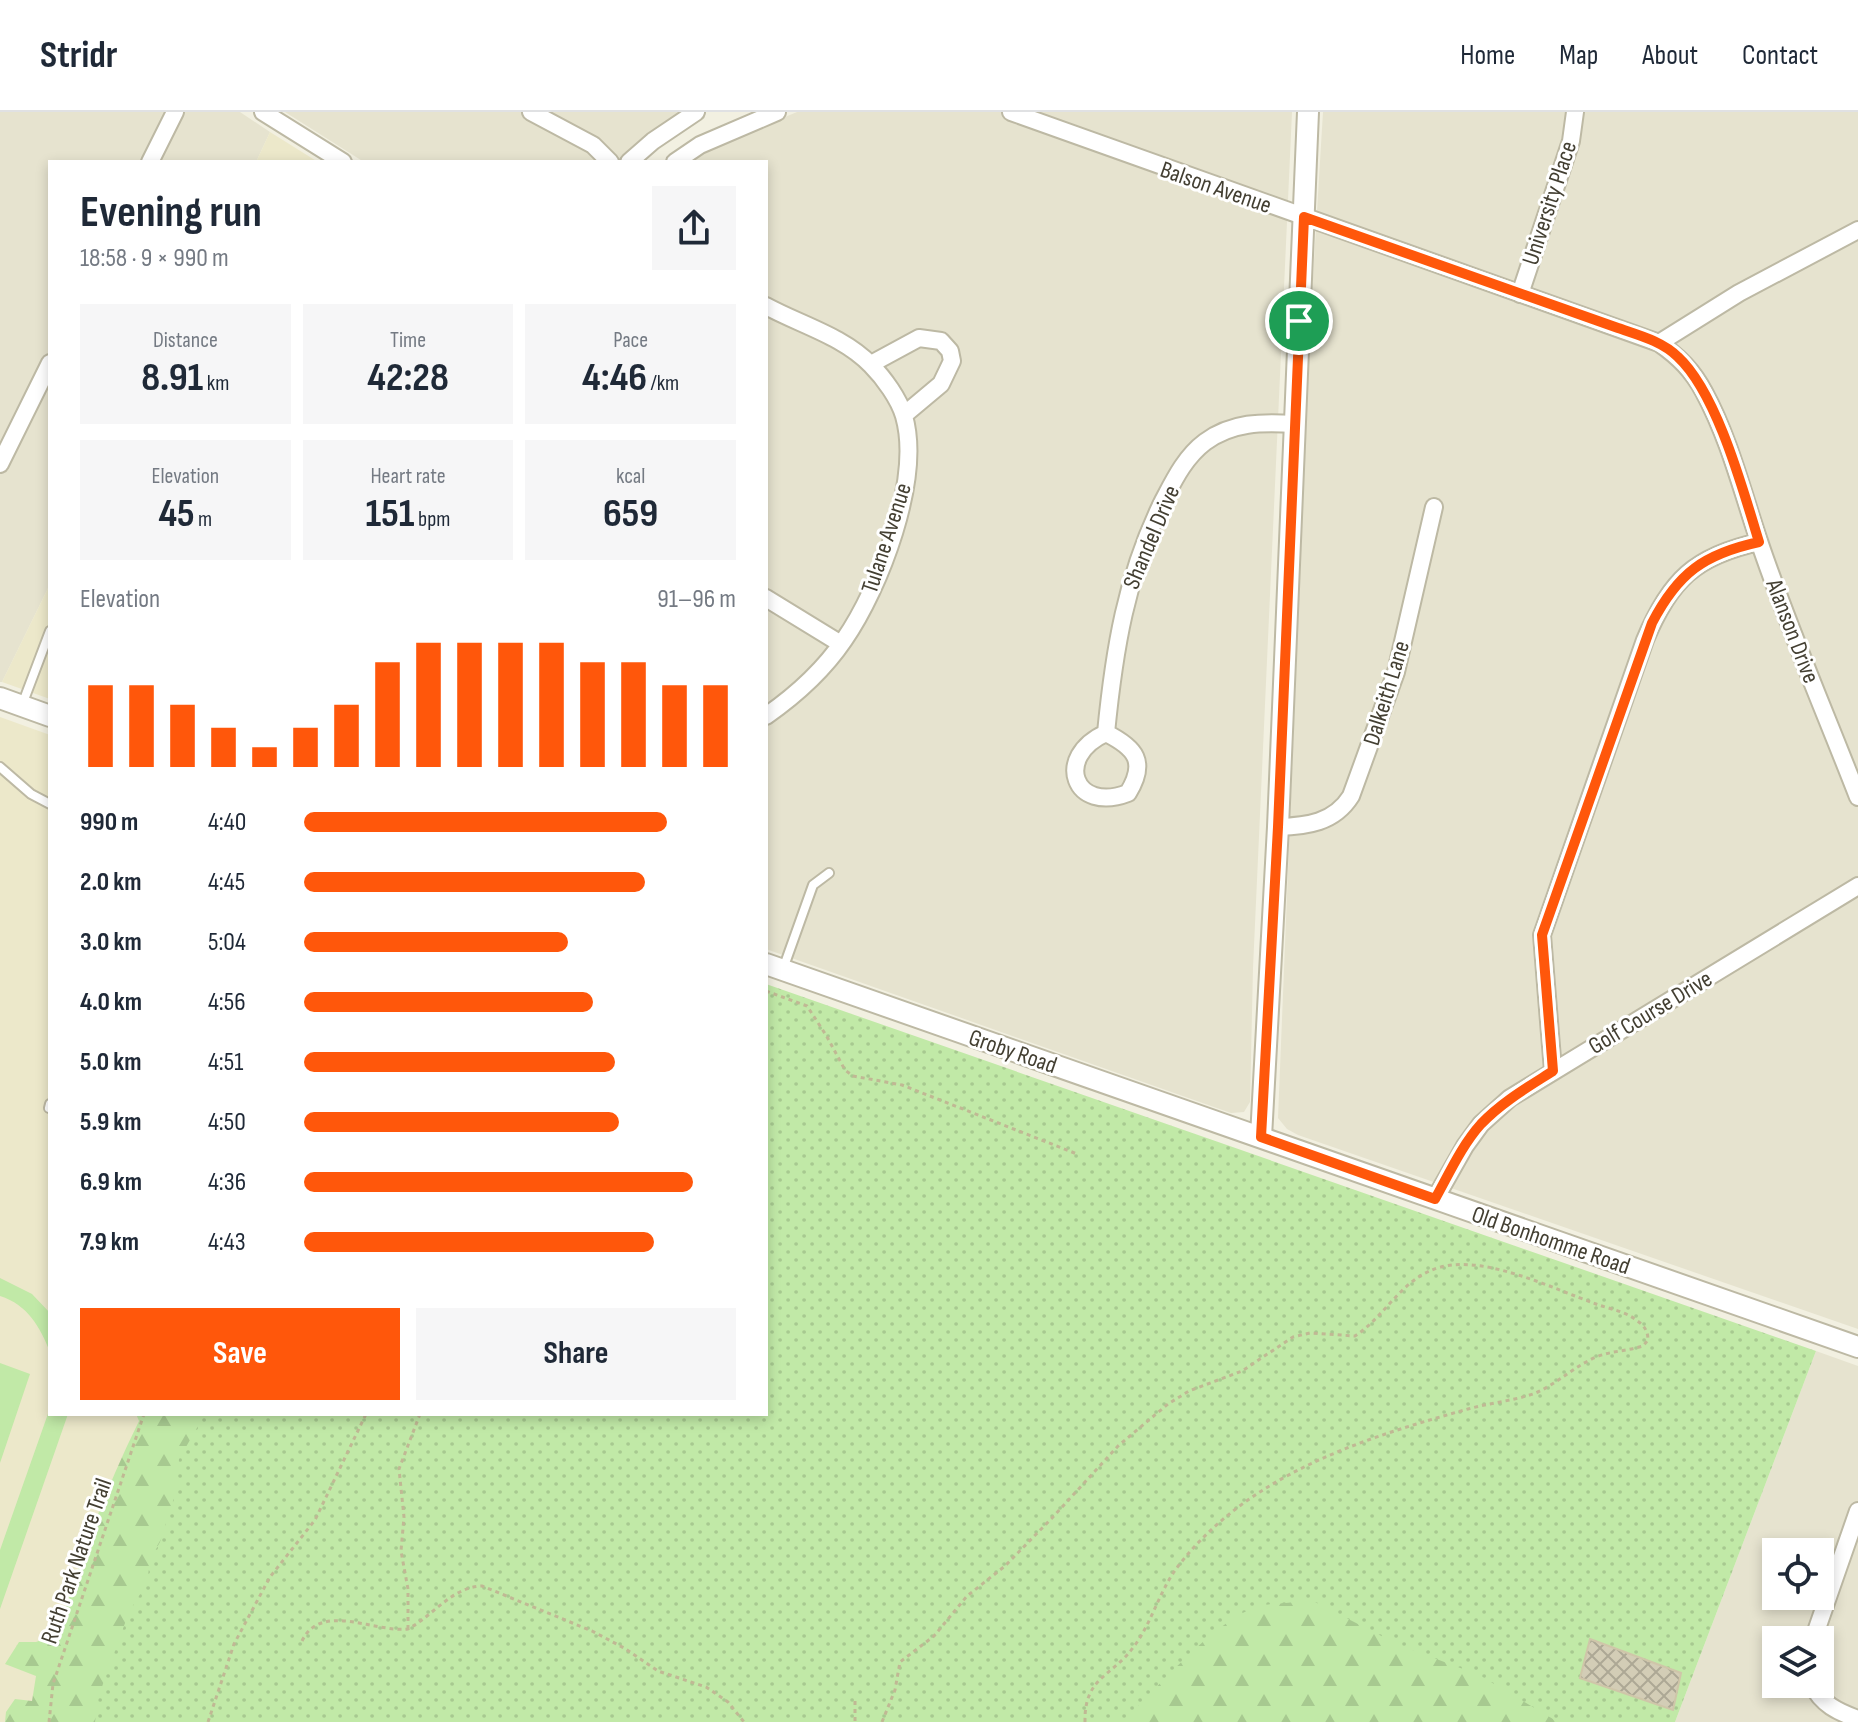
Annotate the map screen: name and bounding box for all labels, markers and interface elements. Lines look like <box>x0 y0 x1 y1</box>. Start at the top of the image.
text: Stridr <box>40 33 117 78</box>
text: Home <box>1460 39 1515 72</box>
text: Map <box>1559 39 1598 72</box>
text: About <box>1642 39 1698 72</box>
text: Contact <box>1742 39 1818 72</box>
street label: University Place <box>1516 138 1583 269</box>
street label: Balson Avenue <box>1156 155 1275 220</box>
text: Evening run <box>80 186 262 239</box>
button: share <box>652 186 736 270</box>
text: 18:58 · 9 × 990 m <box>80 243 229 274</box>
pin <box>1265 287 1333 355</box>
icon: arrive <box>1277 299 1321 343</box>
text: Distance <box>153 327 218 354</box>
text: Time <box>390 327 426 354</box>
text: Pace <box>613 327 648 354</box>
text: 8.91 <box>141 354 203 402</box>
text: 42:28 <box>367 354 449 402</box>
text: 4:46 <box>582 354 647 402</box>
text: km <box>203 370 229 397</box>
text: /km <box>647 370 679 397</box>
text: Elevation <box>151 463 219 490</box>
text: Heart rate <box>370 463 446 490</box>
text: kcal <box>616 463 645 490</box>
street label: Tulane Avenue <box>855 479 918 597</box>
street label: Shandel Drive <box>1117 481 1186 593</box>
text: 45 <box>158 490 195 538</box>
text: 151 <box>366 490 415 538</box>
text: 659 <box>603 490 658 538</box>
text: m <box>195 506 212 533</box>
text: bpm <box>415 506 450 533</box>
street label: Alanson Drive <box>1759 574 1826 687</box>
text: Elevation <box>80 584 160 615</box>
text: 91–96 m <box>657 584 736 615</box>
street label: Dalkeith Lane <box>1357 637 1416 749</box>
text: 990 m <box>80 807 138 838</box>
text: 4:40 <box>208 807 246 838</box>
text: 2.0 km <box>80 867 141 898</box>
text: 4:45 <box>208 867 245 898</box>
text: 3.0 km <box>80 927 142 958</box>
text: 5:04 <box>208 927 246 958</box>
street label: Golf Course Drive <box>1583 964 1717 1061</box>
text: 4.0 km <box>80 987 142 1018</box>
text: 4:56 <box>208 987 246 1018</box>
street label: Groby Road <box>965 1023 1061 1080</box>
text: 5.0 km <box>80 1047 141 1078</box>
text: 4:51 <box>208 1047 243 1078</box>
text: 5.9 km <box>80 1107 142 1138</box>
text: 4:50 <box>208 1107 246 1138</box>
text: 6.9 km <box>80 1167 142 1198</box>
text: 4:36 <box>208 1167 246 1198</box>
street label: Old Bonhomme Road <box>1468 1200 1634 1281</box>
text: 7.9 km <box>80 1227 139 1258</box>
text: 4:43 <box>208 1227 246 1258</box>
button: Save <box>80 1308 400 1400</box>
button: Share <box>416 1308 736 1400</box>
street label: Ruth Park Nature Trail <box>35 1475 118 1648</box>
map controls <box>1762 1538 1834 1698</box>
button: locate <box>1762 1538 1834 1610</box>
button: layers <box>1762 1626 1834 1698</box>

